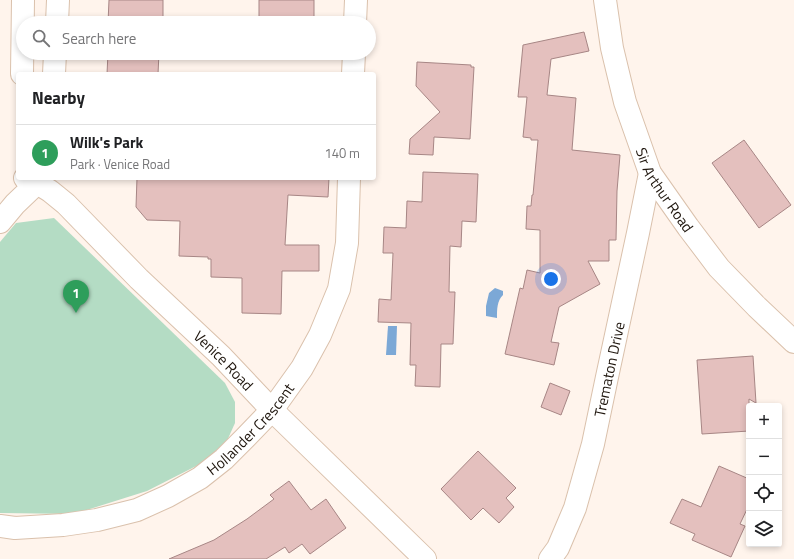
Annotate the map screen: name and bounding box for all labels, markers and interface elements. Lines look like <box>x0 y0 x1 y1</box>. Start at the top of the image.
search box <box>16 16 376 60</box>
icon: search <box>30 27 52 49</box>
text: Search here <box>62 27 136 50</box>
text: Nearby <box>32 85 85 111</box>
text: Wilk's Park <box>70 131 143 154</box>
text: 1 <box>41 143 49 163</box>
text: 140 m <box>324 143 360 163</box>
street label: Sir Arthur Road <box>630 144 700 237</box>
text: Park · Venice Road <box>70 154 170 174</box>
your location <box>541 269 561 289</box>
pin: 1 <box>63 280 89 313</box>
street label: Trematon Drive <box>587 319 630 419</box>
street label: Venice Road <box>189 325 259 396</box>
street label: Hollander Crescent <box>201 377 300 480</box>
map controls <box>746 403 782 547</box>
button: + <box>746 403 782 439</box>
button: − <box>746 439 782 475</box>
button: locate <box>746 475 782 511</box>
button: layers <box>746 511 782 547</box>

